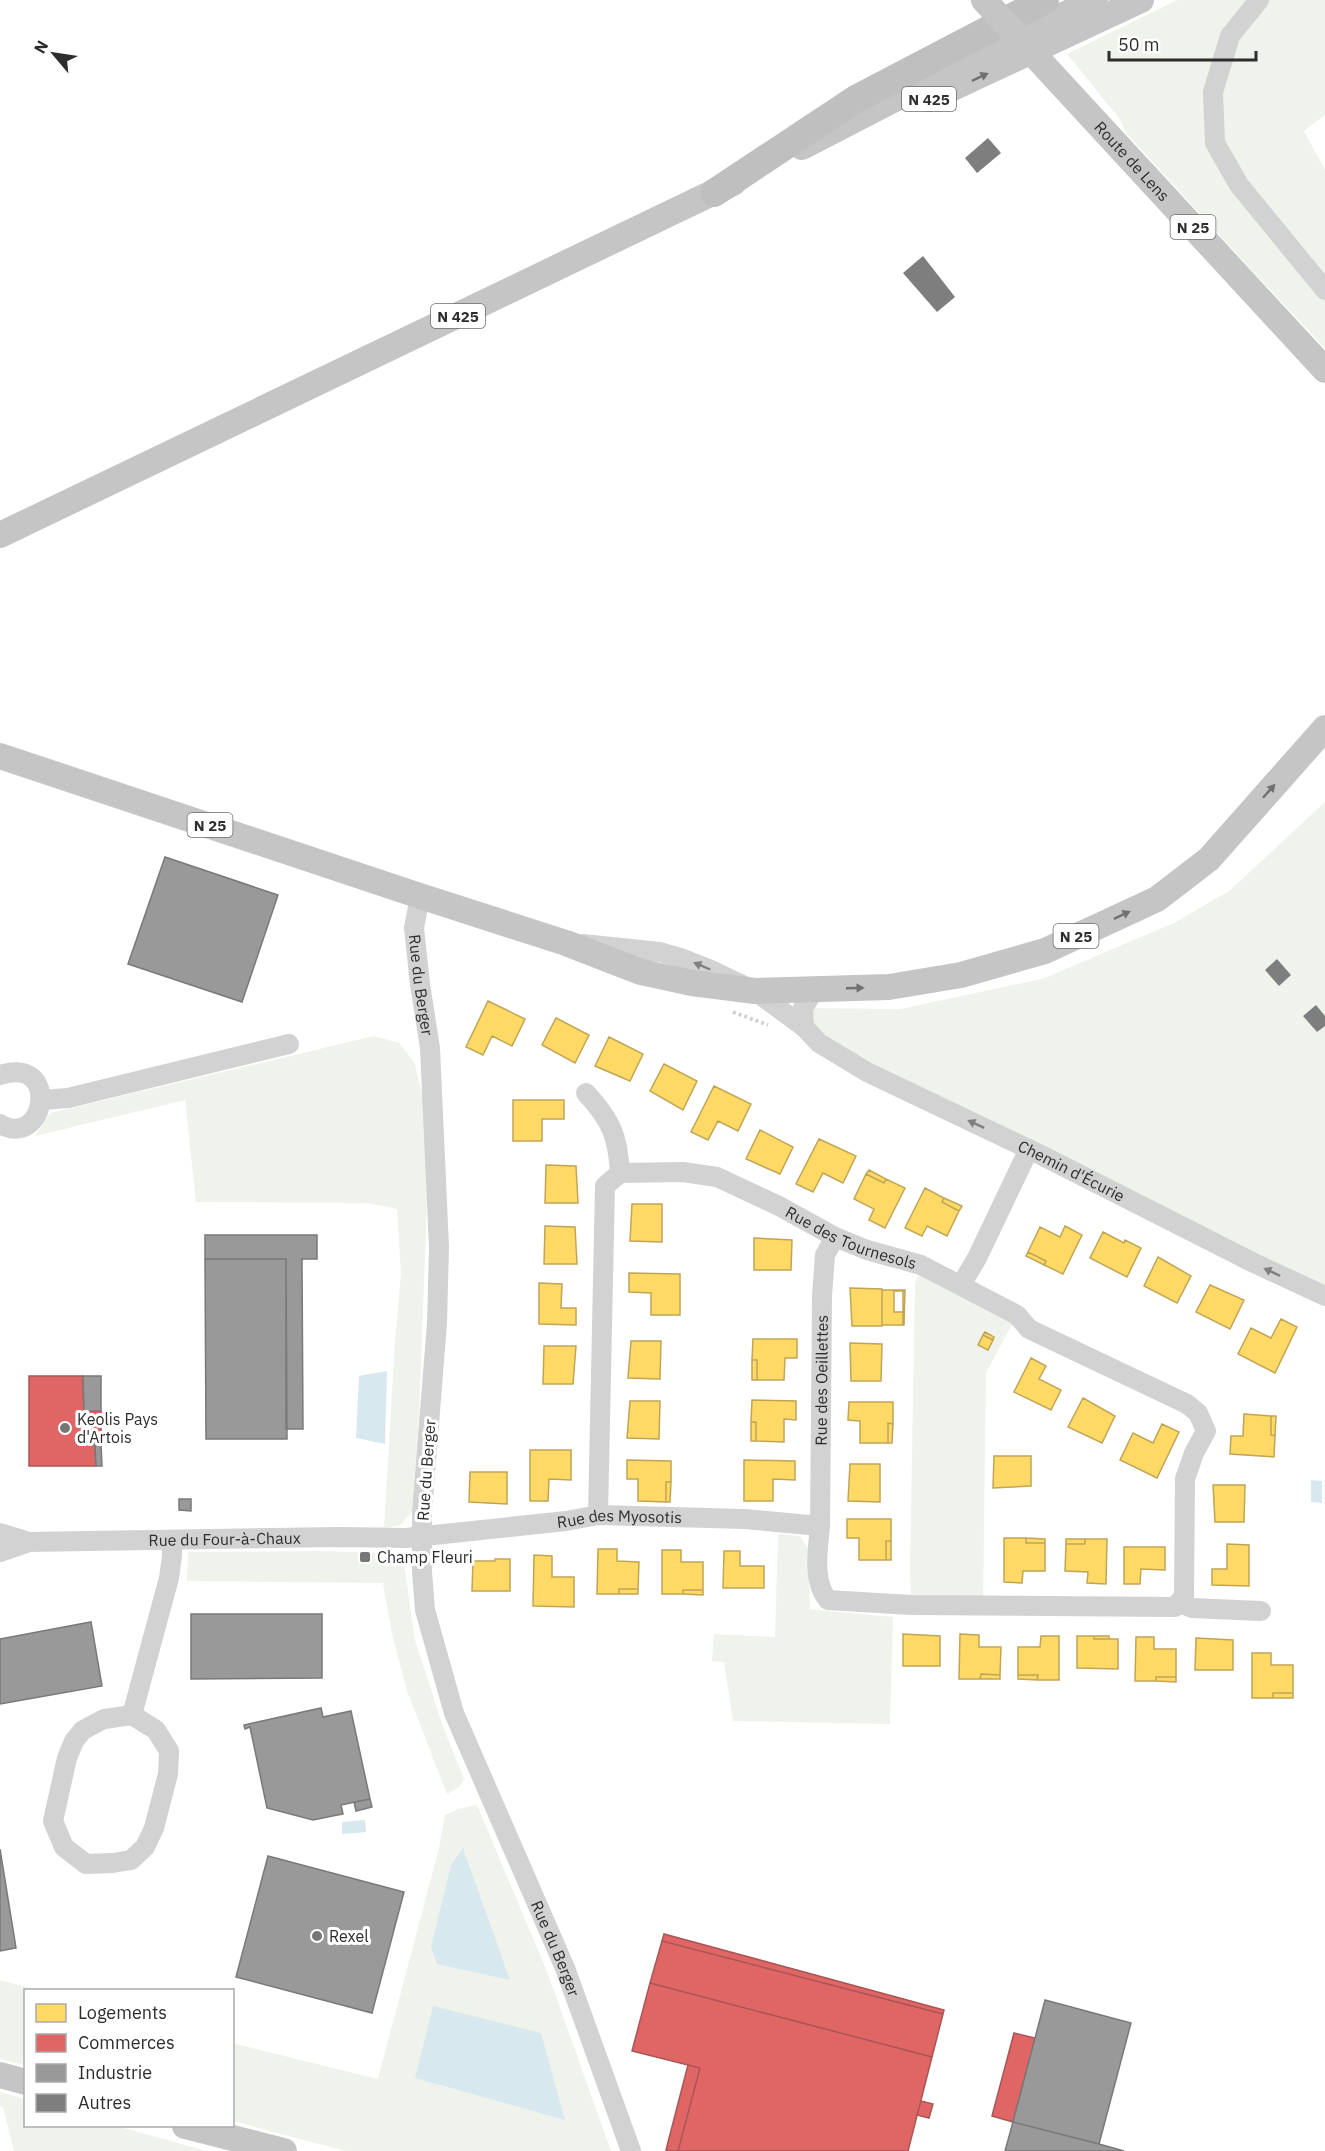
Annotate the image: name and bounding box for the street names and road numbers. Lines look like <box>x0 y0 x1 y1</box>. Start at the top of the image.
road number: N 425 <box>902 87 956 111</box>
street label: Route de Lens <box>1090 117 1174 205</box>
road number: N 25 <box>1170 215 1216 239</box>
road number: N 425 <box>431 304 485 328</box>
road number: N 25 <box>188 813 232 837</box>
road number: N 25 <box>1054 924 1098 948</box>
street label: Rue du Berger <box>405 933 438 1037</box>
street label: Chemin d'Écurie <box>1015 1135 1128 1206</box>
street label: Rue des Tournesols <box>782 1202 919 1273</box>
street label: Rue des Oeillettes <box>811 1315 832 1446</box>
street label: Rue du Berger <box>412 1418 440 1521</box>
street label: Rue des Myosotis <box>556 1505 682 1532</box>
street label: Rue du Four-à-Chaux <box>148 1528 301 1550</box>
street label: Rue du Berger <box>527 1897 584 1999</box>

